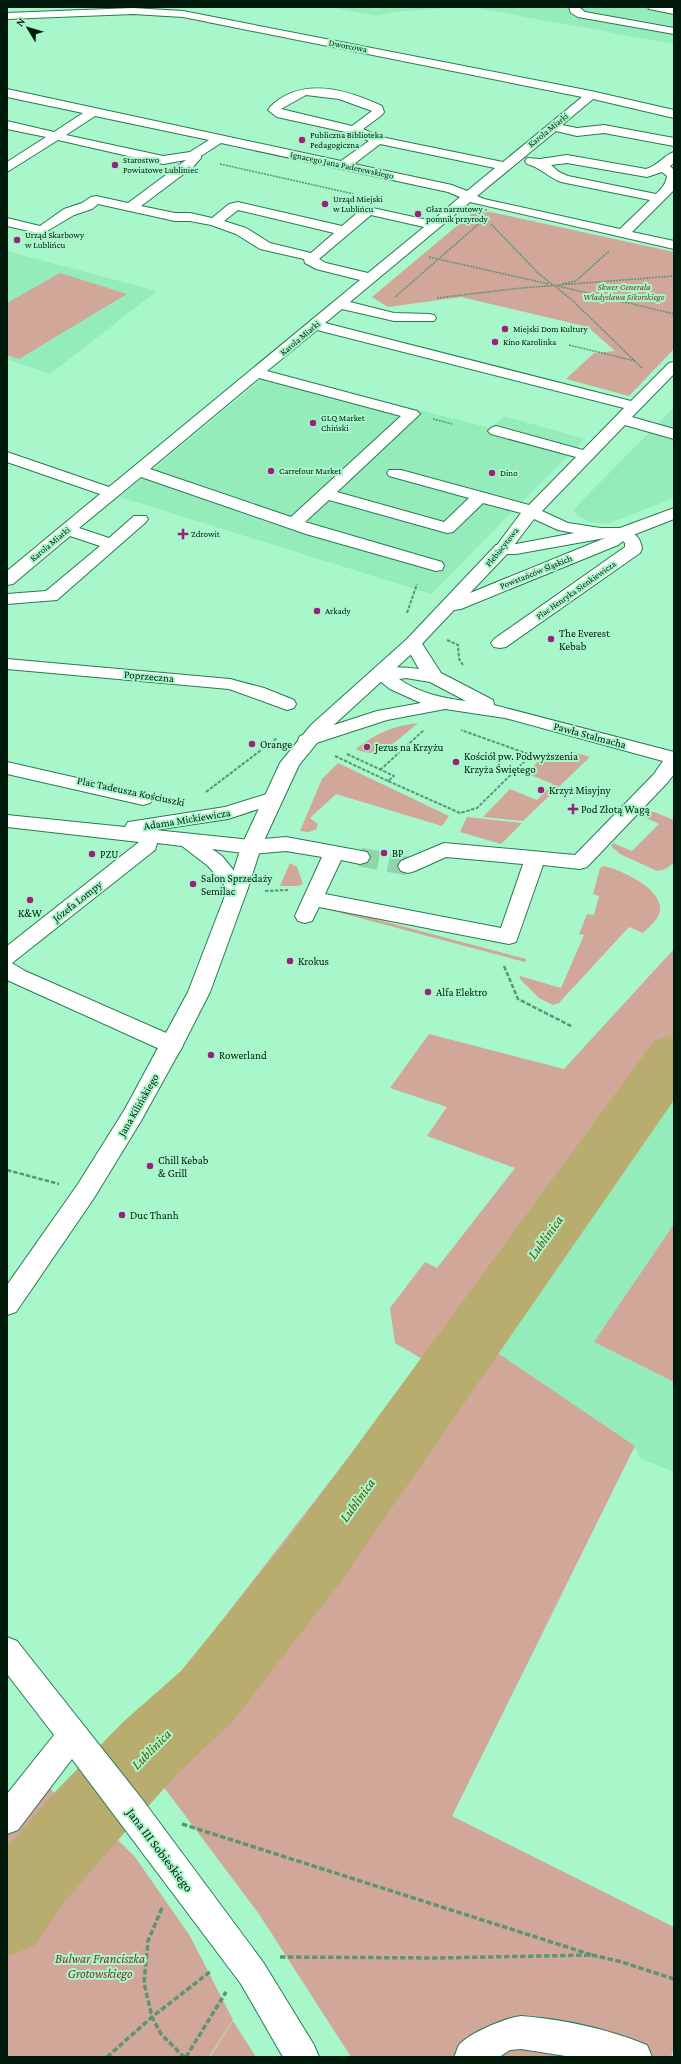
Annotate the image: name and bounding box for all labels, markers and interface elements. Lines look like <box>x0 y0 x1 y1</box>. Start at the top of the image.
north arrow <box>8 8 48 48</box>
text: N <box>13 15 27 28</box>
street label: Dworcowa <box>328 37 368 55</box>
street label: Karola Miarki <box>526 110 571 149</box>
place label: Publiczna Biblioteka Pedagogiczna <box>310 130 383 150</box>
marker: Publiczna Biblioteka Pedagogiczna <box>297 135 307 145</box>
street label: Ignacego Jana Paderewskiego <box>289 149 395 181</box>
place label: Starostwo Powiatowe Lubliniec <box>123 155 198 175</box>
marker: Starostwo Powiatowe Lubliniec <box>110 160 120 170</box>
place label: Urząd Miejski w Lublińcu <box>333 194 383 214</box>
marker: Urząd Miejski w Lublińcu <box>320 199 330 209</box>
place label: Głaz narzutowy - pomnik przyrody <box>426 204 489 224</box>
marker: Głaz narzutowy - pomnik przyrody <box>413 209 423 219</box>
place label: Urząd Skarbowy w Lublińcu <box>25 230 85 250</box>
marker: Urząd Skarbowy w Lublińcu <box>12 235 22 245</box>
park label: Skwer Generała Władysława Sikorskiego <box>583 282 665 302</box>
street label: Karola Miarki <box>278 318 322 357</box>
marker: Miejski Dom Kultury <box>500 324 510 334</box>
place label: Miejski Dom Kultury <box>513 324 588 335</box>
marker: Kino Karolinka <box>490 337 500 347</box>
place label: Kino Karolinka <box>503 337 556 347</box>
place label: GLQ Market Chiński <box>321 413 366 433</box>
marker: GLQ Market Chiński <box>308 418 318 428</box>
marker: Carrefour Market <box>266 466 276 476</box>
place label: Carrefour Market <box>279 466 342 476</box>
marker: Dino <box>487 468 497 478</box>
place label: Dino <box>500 468 518 478</box>
street label: Karola Miarki <box>28 524 72 563</box>
street label: Plebiscytowa <box>483 525 521 569</box>
marker: Zdrowit <box>178 529 188 539</box>
place label: Zdrowit <box>191 529 221 539</box>
street label: Powstańców Śląskich <box>499 553 574 591</box>
street label: Plac Henryka Sienkiewicza <box>534 559 618 621</box>
marker: Arkady <box>312 606 322 616</box>
place label: Arkady <box>325 606 351 616</box>
place label: The Everest Kebab <box>559 627 610 652</box>
marker: The Everest Kebab <box>546 634 556 644</box>
street label: Poprzeczna <box>123 668 174 685</box>
street label: Pawła Stalmacha <box>552 720 628 750</box>
place label: Orange <box>260 738 292 751</box>
marker: Orange <box>247 739 257 749</box>
place label: Jezus na Krzyżu <box>374 741 444 754</box>
marker: Jezus na Krzyżu <box>362 742 372 752</box>
place label: Kościół pw. Podwyższenia Krzyża Świętego <box>464 750 578 776</box>
marker: Kościół pw. Podwyższenia Krzyża Świętego <box>451 757 461 767</box>
street label: Plac Tadeusza Kościuszki <box>76 774 186 808</box>
place label: Krzyż Misyjny <box>549 784 612 797</box>
marker: Krzyż Misyjny <box>536 785 546 795</box>
place label: Pod Złotą Wagą <box>581 803 650 816</box>
marker: Pod Złotą Wagą <box>568 804 578 814</box>
street label: Adama Mickiewicza <box>143 806 231 832</box>
place label: BP <box>392 847 404 859</box>
place label: PZU <box>100 848 118 860</box>
marker: BP <box>379 848 389 858</box>
marker: PZU <box>87 849 97 859</box>
place label: Salon Sprzedaży Semilac <box>201 872 273 897</box>
street label: Józefa Lompy <box>49 877 105 925</box>
marker: Salon Sprzedaży Semilac <box>188 879 198 889</box>
marker: K&W <box>25 895 35 905</box>
place label: K&W <box>18 907 43 919</box>
place label: Krokus <box>298 955 329 967</box>
marker: Krokus <box>285 956 295 966</box>
place label: Alfa Elektro <box>436 986 488 998</box>
marker: Alfa Elektro <box>423 987 433 997</box>
place label: Rowerland <box>219 1049 267 1061</box>
marker: Rowerland <box>206 1050 216 1060</box>
street label: Jana Kilińskiego <box>115 1071 162 1140</box>
place label: Chill Kebab & Grill <box>158 1154 209 1179</box>
marker: Chill Kebab & Grill <box>145 1161 155 1171</box>
place label: Duc Thanh <box>130 1209 179 1221</box>
marker: Duc Thanh <box>117 1210 127 1220</box>
water label: Lublinica <box>524 1212 566 1262</box>
water label: Lublinica <box>336 1475 378 1525</box>
water label: Lublinica <box>128 1725 175 1772</box>
street label: Jana III Sobieskiego <box>123 1804 196 1895</box>
park label: Bulwar Franciszka Grotowskiego <box>55 1951 145 1981</box>

